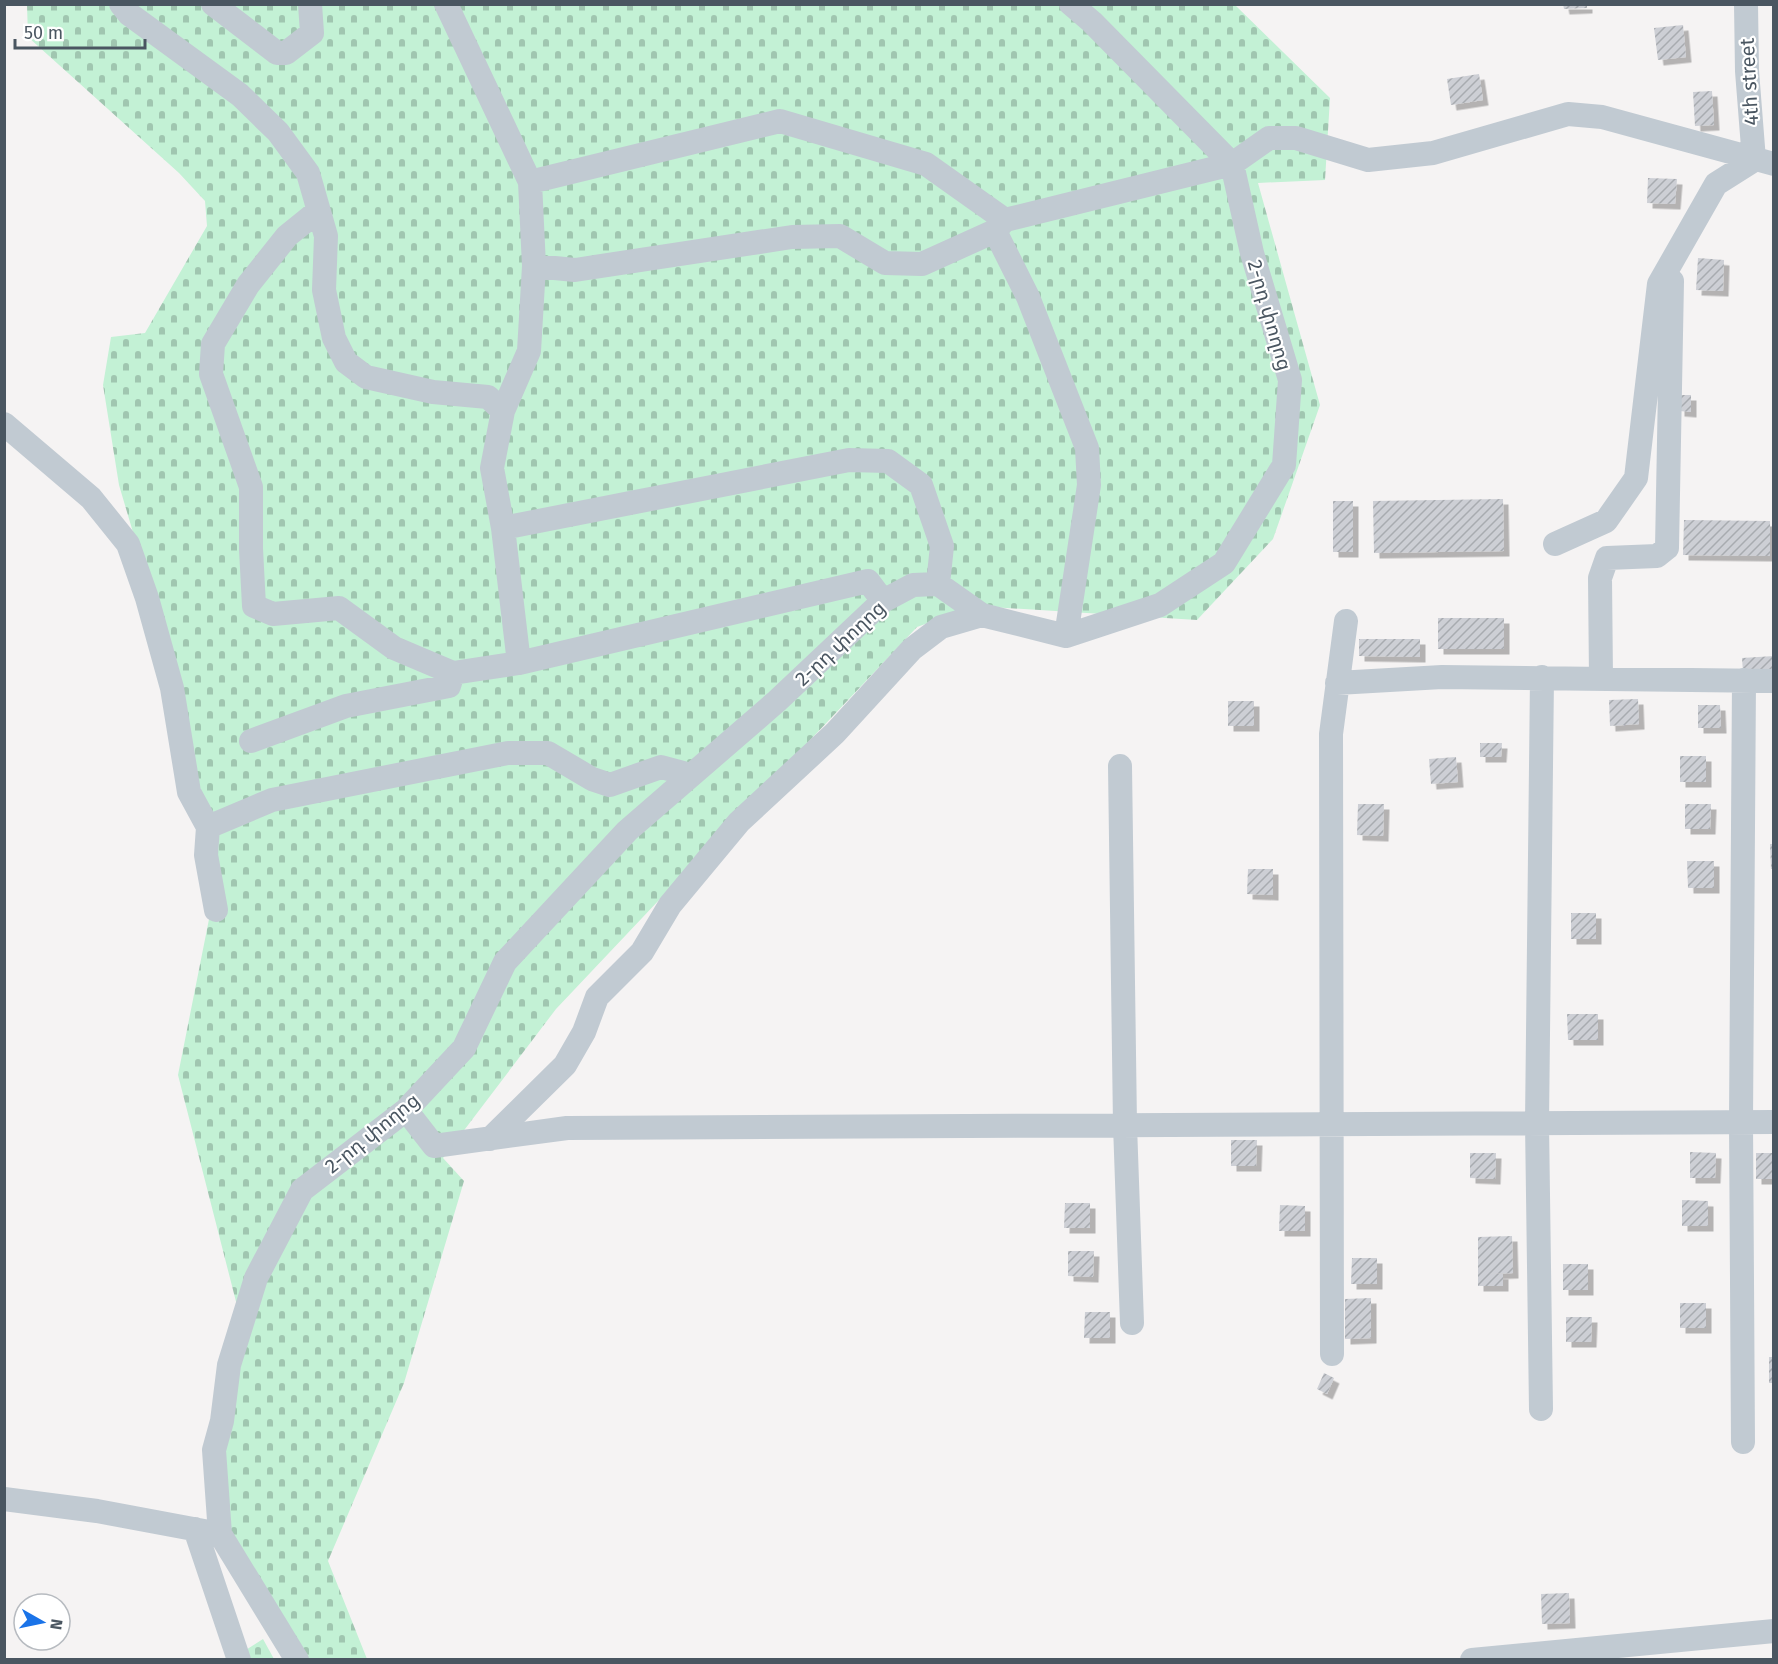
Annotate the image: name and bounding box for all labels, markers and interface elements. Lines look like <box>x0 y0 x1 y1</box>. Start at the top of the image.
scale bar <box>15 12 146 50</box>
text: 50 m <box>24 22 63 44</box>
street label: 4th street <box>1735 37 1763 126</box>
street label: 2-րդ փողոց <box>1243 257 1297 373</box>
street label: 2-րդ փողոց <box>790 595 890 691</box>
street label: 2-րդ փողոց <box>320 1088 424 1178</box>
north arrow <box>12 1592 72 1652</box>
text: N <box>46 1618 67 1631</box>

